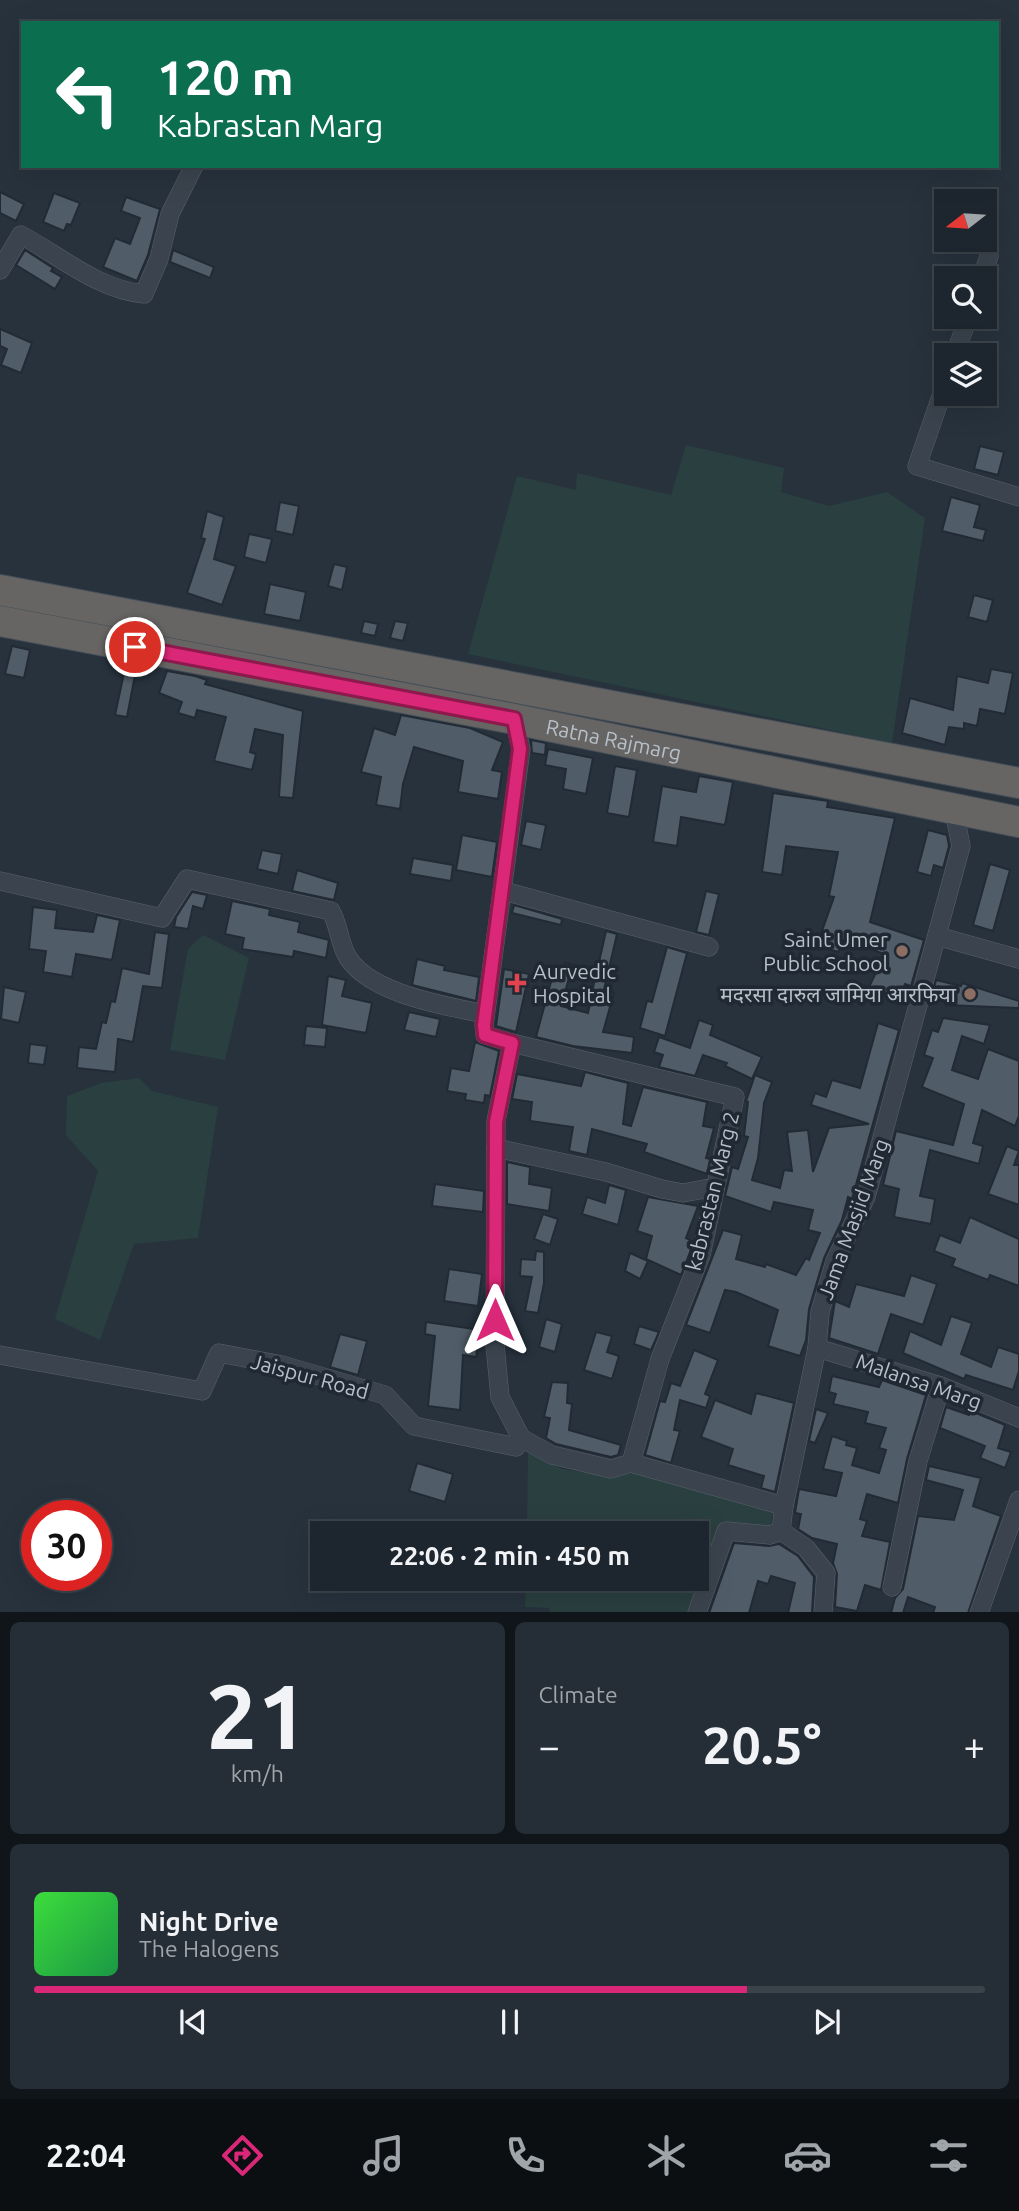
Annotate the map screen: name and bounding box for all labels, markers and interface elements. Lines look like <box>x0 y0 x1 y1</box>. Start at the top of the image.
icon: left <box>42 49 133 140</box>
text: 120 m <box>157 49 294 104</box>
text: Kabrastan Marg <box>157 107 383 143</box>
north arrow <box>934 189 998 252</box>
map controls <box>934 189 997 406</box>
button: search <box>934 266 997 329</box>
button: layers <box>934 343 997 406</box>
pin <box>105 617 165 677</box>
icon: arrive <box>116 628 154 666</box>
street label: Ratna Rajmarg <box>544 714 684 765</box>
place label: Saint Umer Public School <box>763 927 888 975</box>
marker: Saint Umer Public School <box>894 943 910 959</box>
place label: Aurvedic Hospital <box>533 959 616 1007</box>
marker: Aurvedic Hospital <box>507 973 527 993</box>
place label: मदरसा दारुल जामिया आरफिया <box>720 982 957 1006</box>
marker: मदरसा दारुल जामिया आरफिया <box>962 986 978 1002</box>
street label: kabrastan Marg 2 <box>681 1109 743 1273</box>
street label: Jama Masjid Marg <box>813 1135 893 1303</box>
position arrow <box>458 1283 532 1357</box>
street label: Malansa Marg <box>853 1348 985 1414</box>
street label: Jaispur Road <box>249 1349 371 1403</box>
speed limit sign: 30 <box>21 1500 112 1591</box>
text: 22:06 · 2 min · 450 m <box>389 1541 630 1570</box>
text: 21 <box>206 1664 309 1766</box>
text: Climate <box>539 1682 618 1707</box>
text: 20.5° <box>702 1716 821 1774</box>
text: − <box>539 1725 560 1767</box>
text: + <box>964 1725 985 1767</box>
text: km/h <box>231 1761 284 1786</box>
text: Night Drive <box>139 1907 279 1936</box>
text: The Halogens <box>139 1936 279 1961</box>
icon: previous <box>174 2003 212 2041</box>
icon: pause <box>491 2003 529 2041</box>
icon: next <box>808 2003 846 2041</box>
icon: directions <box>218 2131 267 2180</box>
icon: music <box>359 2131 408 2180</box>
icon: phone <box>501 2131 550 2180</box>
icon: climate <box>642 2131 691 2180</box>
icon: car <box>783 2131 832 2180</box>
icon: filters <box>924 2131 973 2180</box>
text: 22:04 <box>46 2137 126 2173</box>

